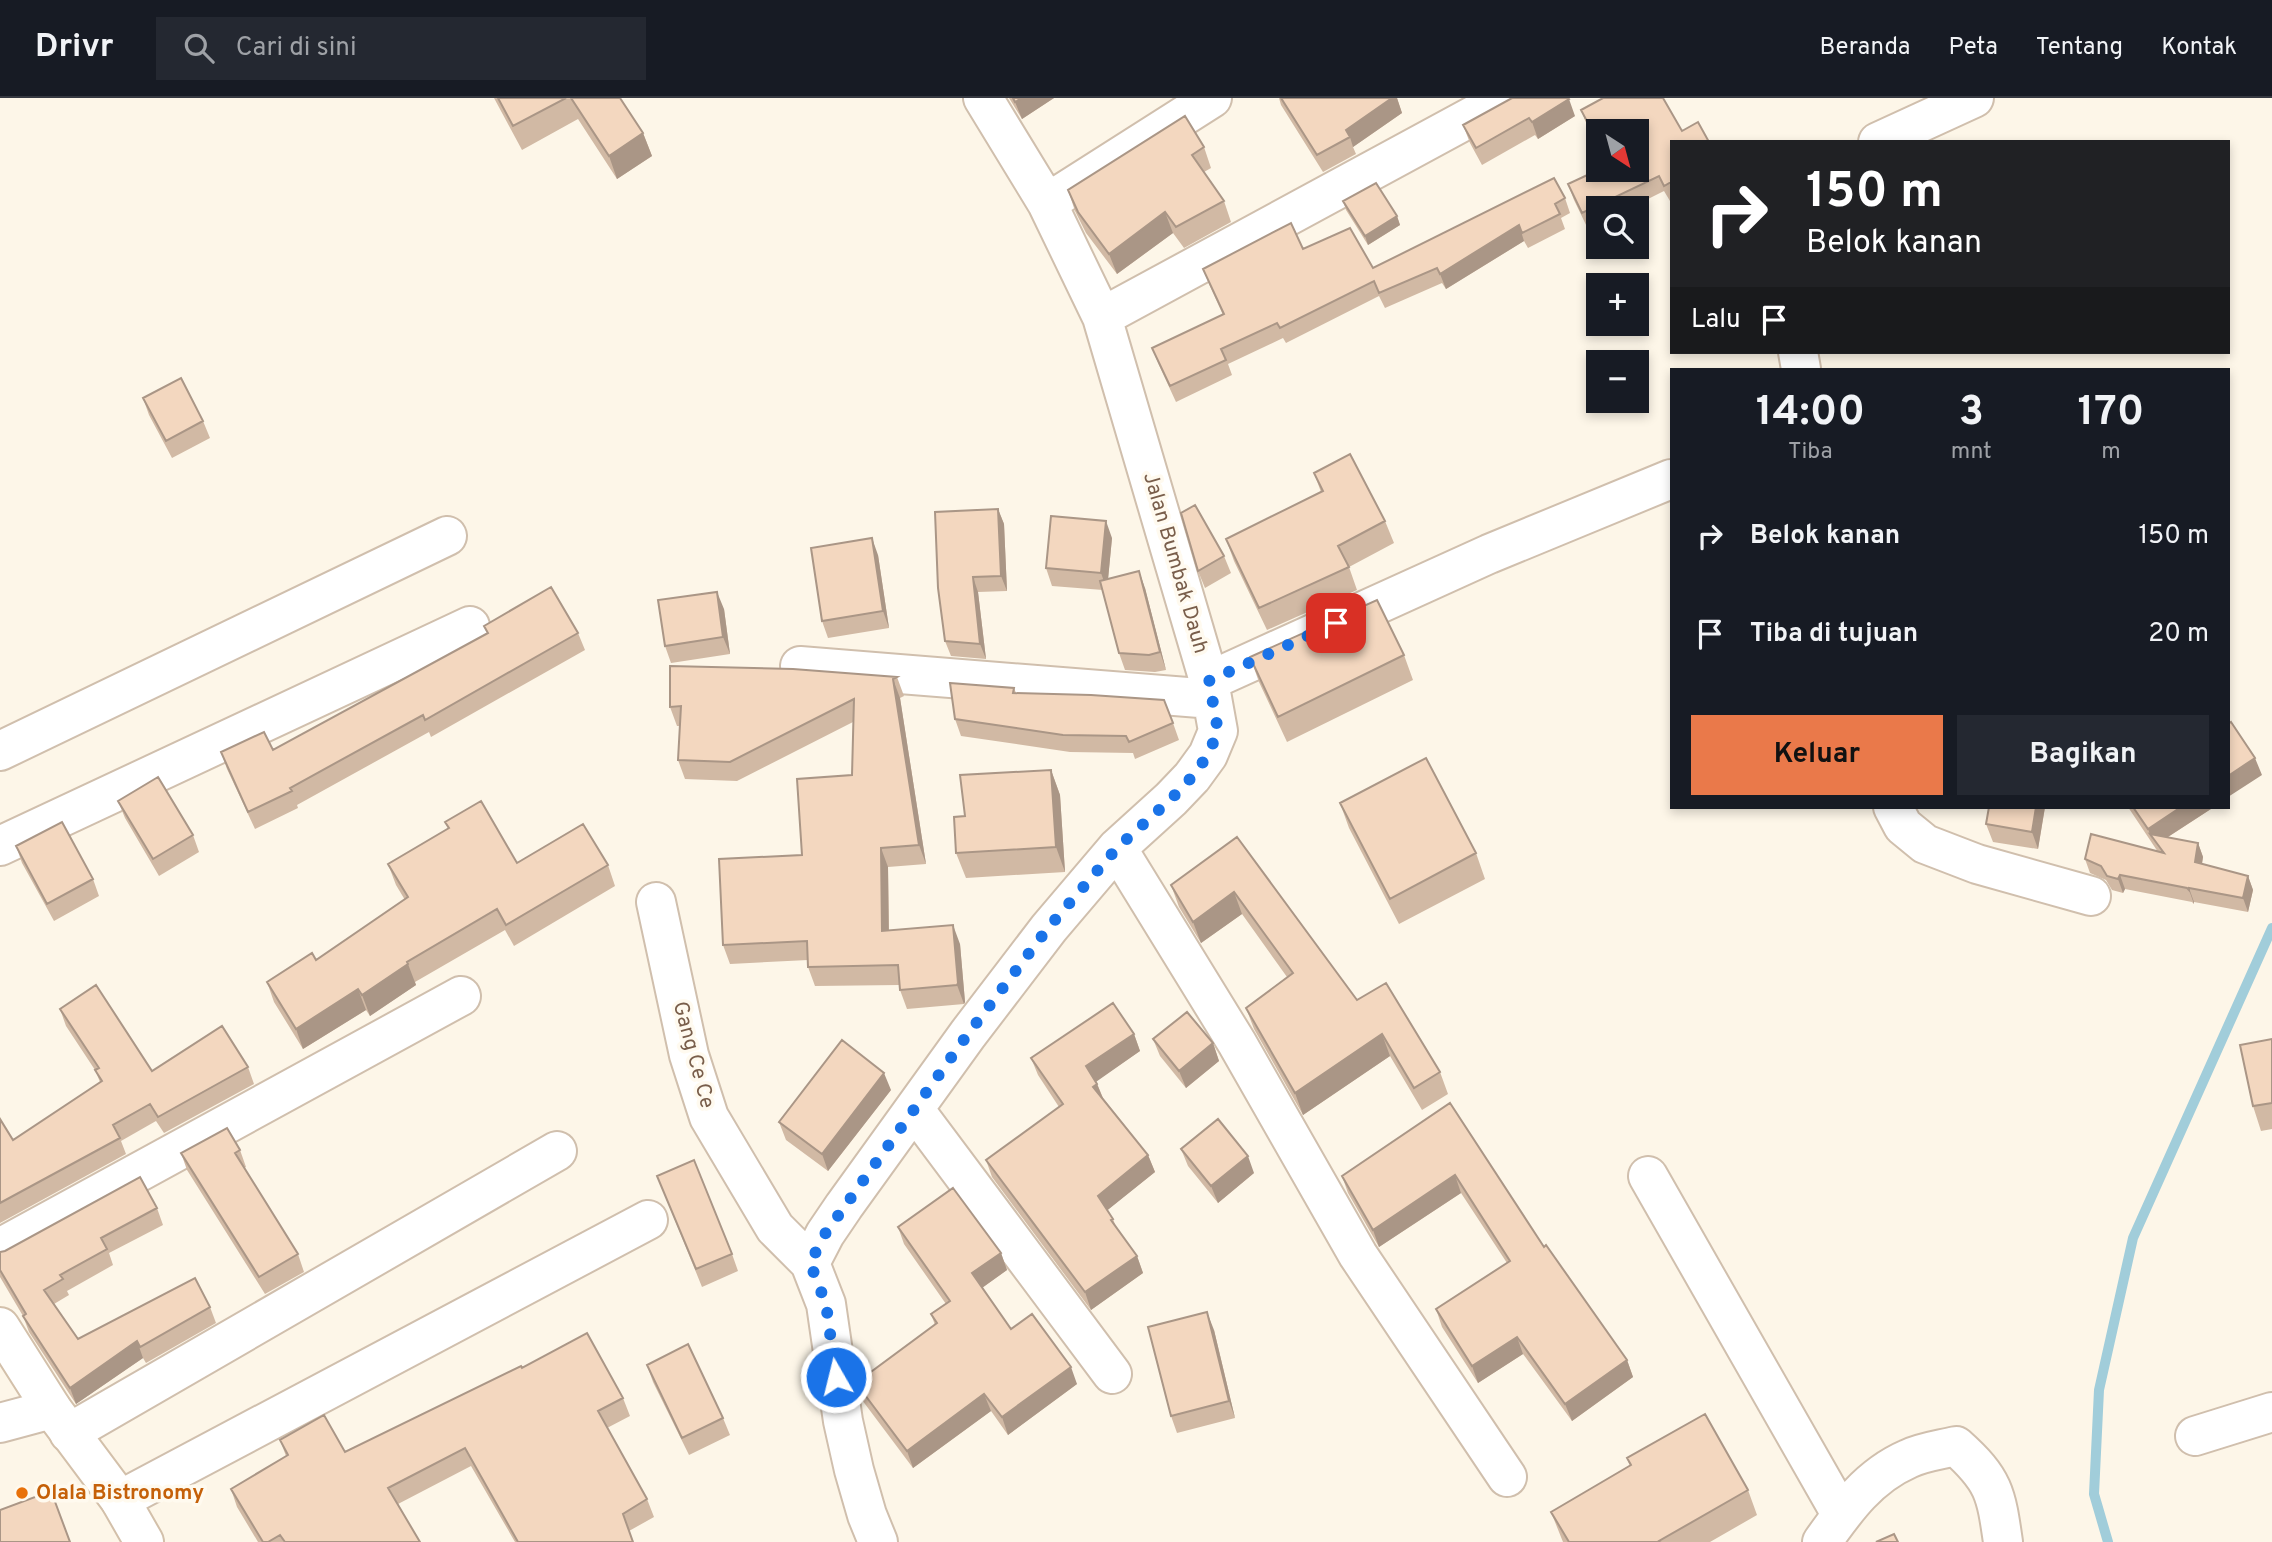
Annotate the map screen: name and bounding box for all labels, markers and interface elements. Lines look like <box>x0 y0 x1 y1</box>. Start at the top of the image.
search box <box>156 17 646 80</box>
text: Drivr <box>35 27 114 69</box>
icon: search <box>180 29 218 67</box>
text: Cari di sini <box>236 32 357 65</box>
text: Beranda <box>1820 33 1911 63</box>
text: Peta <box>1949 33 1998 63</box>
text: Tentang <box>2036 33 2123 63</box>
text: Kontak <box>2161 33 2237 63</box>
north arrow <box>1586 119 1648 182</box>
map controls <box>1586 119 1649 413</box>
text: 150 m <box>1806 163 1943 225</box>
icon: right <box>1691 168 1782 259</box>
button: search <box>1586 196 1649 259</box>
text: Belok kanan <box>1806 224 1982 264</box>
button: + <box>1586 273 1649 336</box>
icon: arrive <box>1755 301 1793 339</box>
text: Lalu <box>1691 304 1741 337</box>
button: − <box>1586 350 1649 413</box>
text: 14:00 <box>1756 387 1865 440</box>
text: 3 <box>1959 387 1984 440</box>
text: 170 <box>2077 387 2144 440</box>
text: Tiba <box>1788 438 1833 467</box>
text: mnt <box>1951 438 1992 467</box>
text: m <box>2101 438 2121 467</box>
street label: Jalan Bumbak Dauh <box>1136 469 1214 657</box>
icon: right <box>1691 517 1729 555</box>
text: Belok kanan <box>1750 520 1900 553</box>
text: 150 m <box>2138 520 2209 553</box>
pin <box>1306 593 1366 653</box>
icon: arrive <box>1317 604 1355 642</box>
icon: arrive <box>1691 615 1729 653</box>
text: Tiba di tujuan <box>1750 618 1918 651</box>
text: 20 m <box>2148 618 2209 651</box>
button: Keluar <box>1691 715 1943 795</box>
button: Bagikan <box>1957 715 2209 795</box>
street label: Gang Ce Ce <box>666 999 720 1111</box>
position arrow <box>799 1340 873 1414</box>
place label: Olala Bistronomy <box>36 1480 204 1507</box>
marker: Olala Bistronomy <box>14 1485 30 1501</box>

